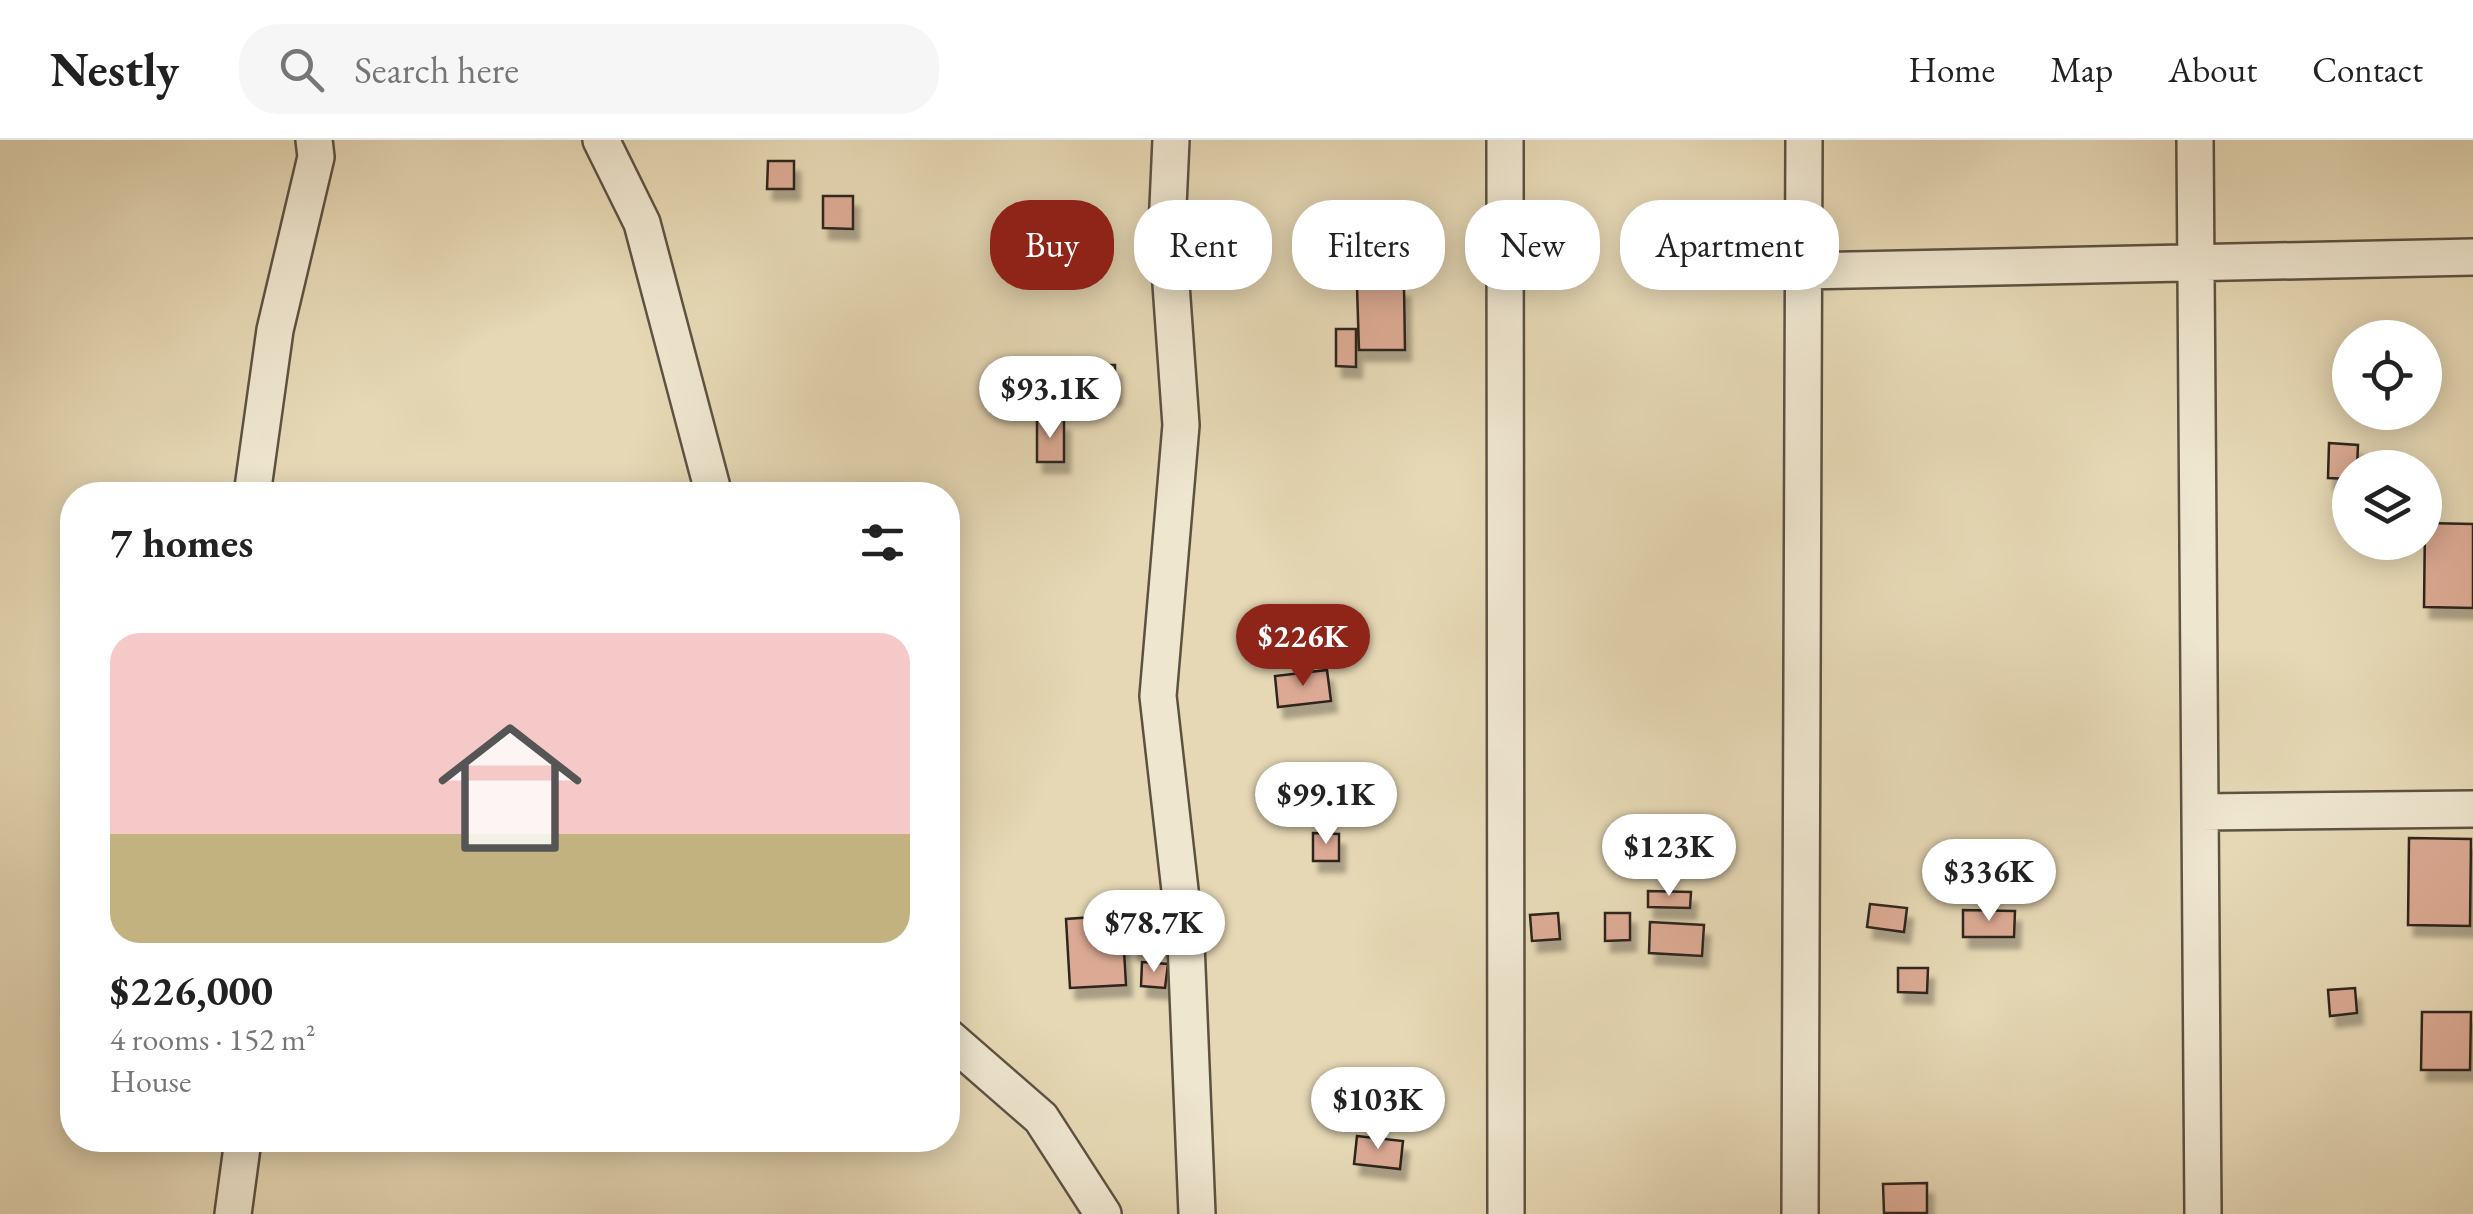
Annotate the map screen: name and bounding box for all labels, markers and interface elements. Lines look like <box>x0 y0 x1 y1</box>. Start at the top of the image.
search box <box>239 24 939 114</box>
text: Nestly <box>50 38 179 100</box>
icon: search <box>274 42 329 97</box>
text: Search here <box>354 45 519 94</box>
text: Home <box>1909 47 1995 92</box>
text: Map <box>2050 47 2113 92</box>
text: About <box>2168 47 2257 92</box>
text: Contact <box>2312 47 2423 92</box>
chip: Buy <box>990 200 1114 290</box>
chip: Rent <box>1134 200 1272 290</box>
chip: Filters <box>1292 200 1445 290</box>
chip: New <box>1465 200 1600 290</box>
chip: Apartment <box>1620 200 1839 290</box>
map controls <box>2332 320 2442 560</box>
button: locate <box>2332 320 2442 430</box>
pin: $93.1K <box>969 356 1131 441</box>
text: $93.1K <box>1001 367 1099 409</box>
button: layers <box>2332 450 2442 560</box>
text: 7 homes <box>110 515 253 570</box>
icon: filters <box>855 515 910 570</box>
pin: $226K <box>1233 604 1373 689</box>
text: $226K <box>1258 615 1348 657</box>
icon: home <box>420 698 600 878</box>
pin: $99.1K <box>1245 762 1407 847</box>
text: $99.1K <box>1277 773 1375 815</box>
pin: $123K <box>1599 814 1739 899</box>
text: $123K <box>1624 825 1714 867</box>
pin: $336K <box>1919 839 2059 924</box>
text: $336K <box>1944 850 2034 892</box>
pin: $78.7K <box>1073 890 1235 975</box>
text: $78.7K <box>1105 901 1203 943</box>
text: $226,000 <box>110 963 273 1018</box>
text: 4 rooms · 152 m² <box>110 1018 316 1060</box>
text: House <box>110 1060 191 1102</box>
pin: $103K <box>1308 1067 1448 1152</box>
text: $103K <box>1333 1078 1423 1120</box>

